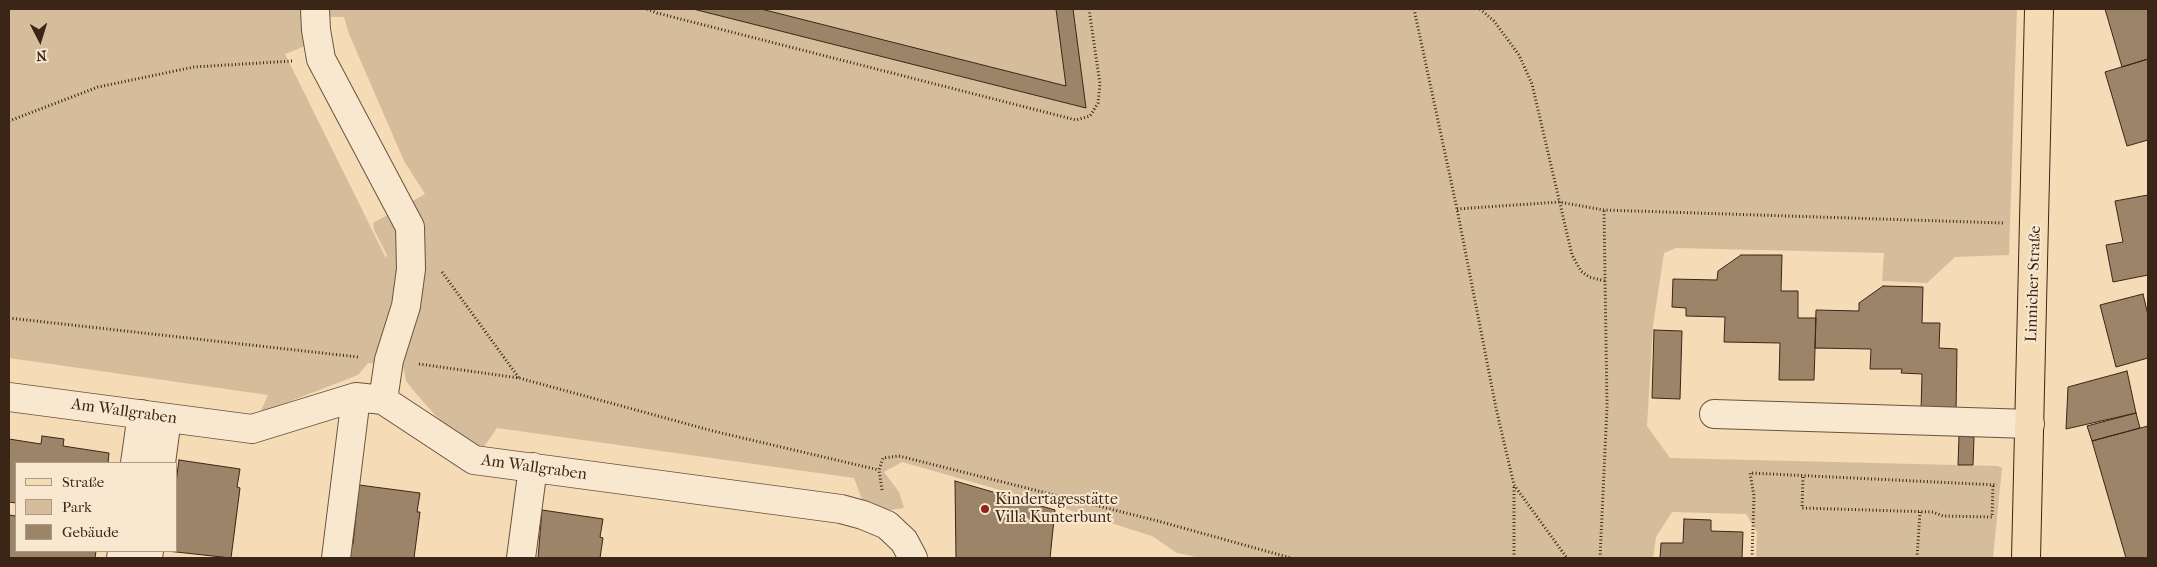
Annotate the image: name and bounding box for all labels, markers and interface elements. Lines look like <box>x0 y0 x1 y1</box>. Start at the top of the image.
north arrow <box>15 15 65 65</box>
text: N <box>35 47 47 64</box>
street label: Linnicher Straße <box>2022 225 2046 343</box>
street label: Am Wallgraben <box>70 395 178 429</box>
street label: Am Wallgraben <box>480 451 588 485</box>
legend <box>15 462 178 552</box>
text: Straße <box>62 473 104 491</box>
place label: Kindertagesstätte Villa Kunterbunt <box>995 490 1118 528</box>
text: Park <box>62 498 92 516</box>
marker: Kindertagesstätte Villa Kunterbunt <box>979 503 991 515</box>
text: Gebäude <box>62 523 119 541</box>

